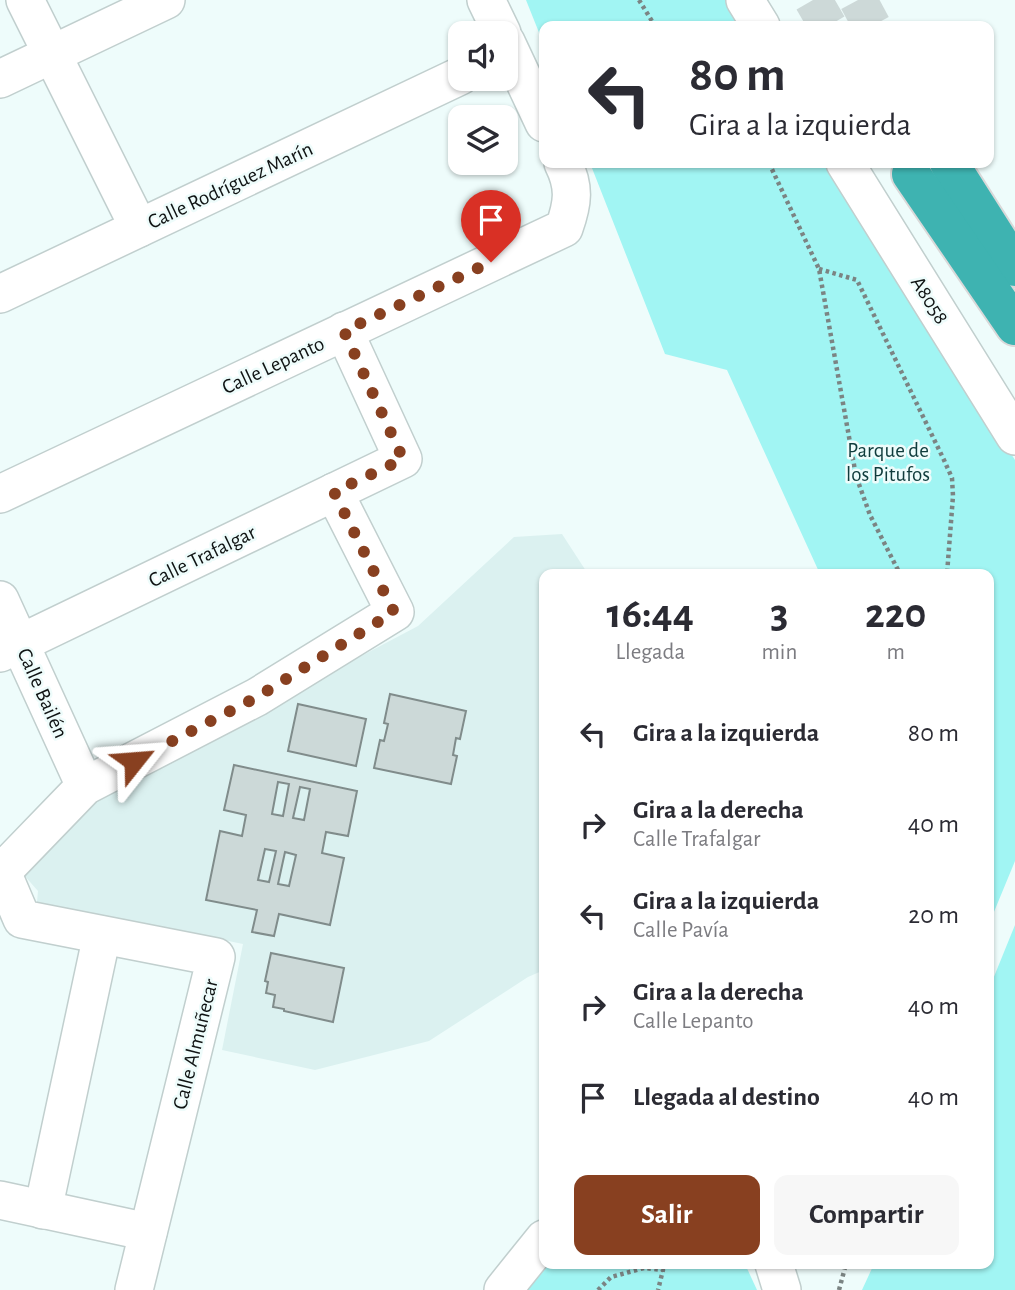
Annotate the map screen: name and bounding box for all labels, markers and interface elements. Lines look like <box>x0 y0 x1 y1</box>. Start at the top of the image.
map controls <box>448 21 518 175</box>
button: sound <box>448 21 518 91</box>
icon: left <box>574 49 665 140</box>
text: 80 m <box>689 51 786 100</box>
button: layers <box>448 105 518 175</box>
text: Gira a la izquierda <box>689 109 911 141</box>
street label: Calle Rodríguez Marín <box>144 138 316 233</box>
pin <box>461 190 521 262</box>
icon: arrive <box>472 201 510 239</box>
street label: A8058 <box>907 273 952 328</box>
street label: Calle Lepanto <box>219 333 327 398</box>
park label: Parque de los Pitufos <box>846 440 930 485</box>
street label: Calle Trafalgar <box>145 521 259 591</box>
text: 16:44 <box>607 593 694 635</box>
text: 3 <box>770 593 788 635</box>
text: 220 <box>865 593 926 635</box>
text: Llegada <box>615 641 685 664</box>
text: min <box>761 641 797 664</box>
text: m <box>886 641 905 664</box>
street label: Calle Bailén <box>13 645 72 741</box>
icon: left <box>574 715 612 753</box>
text: Gira a la izquierda <box>633 720 819 746</box>
text: 80 m <box>908 720 959 746</box>
position arrow <box>97 724 171 798</box>
text: Gira a la derecha <box>633 797 804 823</box>
icon: right <box>574 806 612 844</box>
text: 40 m <box>908 811 959 837</box>
text: Calle Trafalgar <box>633 828 761 851</box>
text: Gira a la izquierda <box>633 888 819 914</box>
icon: left <box>574 897 612 935</box>
text: 20 m <box>908 902 959 928</box>
text: Calle Pavía <box>633 919 729 942</box>
street label: Calle Almuñecar <box>169 977 222 1111</box>
text: Gira a la derecha <box>633 979 804 1005</box>
icon: right <box>574 988 612 1026</box>
text: 40 m <box>908 993 959 1019</box>
text: Calle Lepanto <box>633 1010 753 1033</box>
icon: arrive <box>574 1079 612 1117</box>
text: Llegada al destino <box>633 1084 820 1110</box>
text: 40 m <box>908 1084 959 1110</box>
button: Salir <box>574 1175 760 1255</box>
button: Compartir <box>774 1175 959 1255</box>

